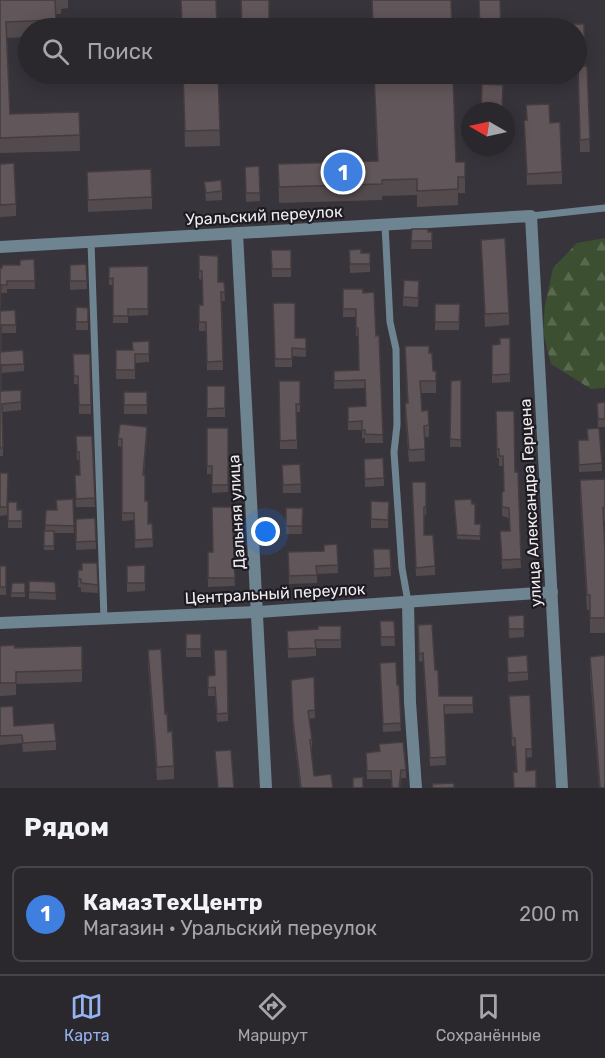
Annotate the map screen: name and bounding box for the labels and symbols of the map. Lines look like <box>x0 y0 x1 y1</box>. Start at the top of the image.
north arrow <box>461 102 515 156</box>
pin: 1 <box>324 150 362 195</box>
street label: Уральский переулок <box>185 202 343 229</box>
street label: улица Александра Герцена <box>516 398 545 608</box>
street label: Дальняя улица <box>224 454 249 570</box>
your location <box>251 517 280 546</box>
street label: Центральный переулок <box>184 579 366 608</box>

